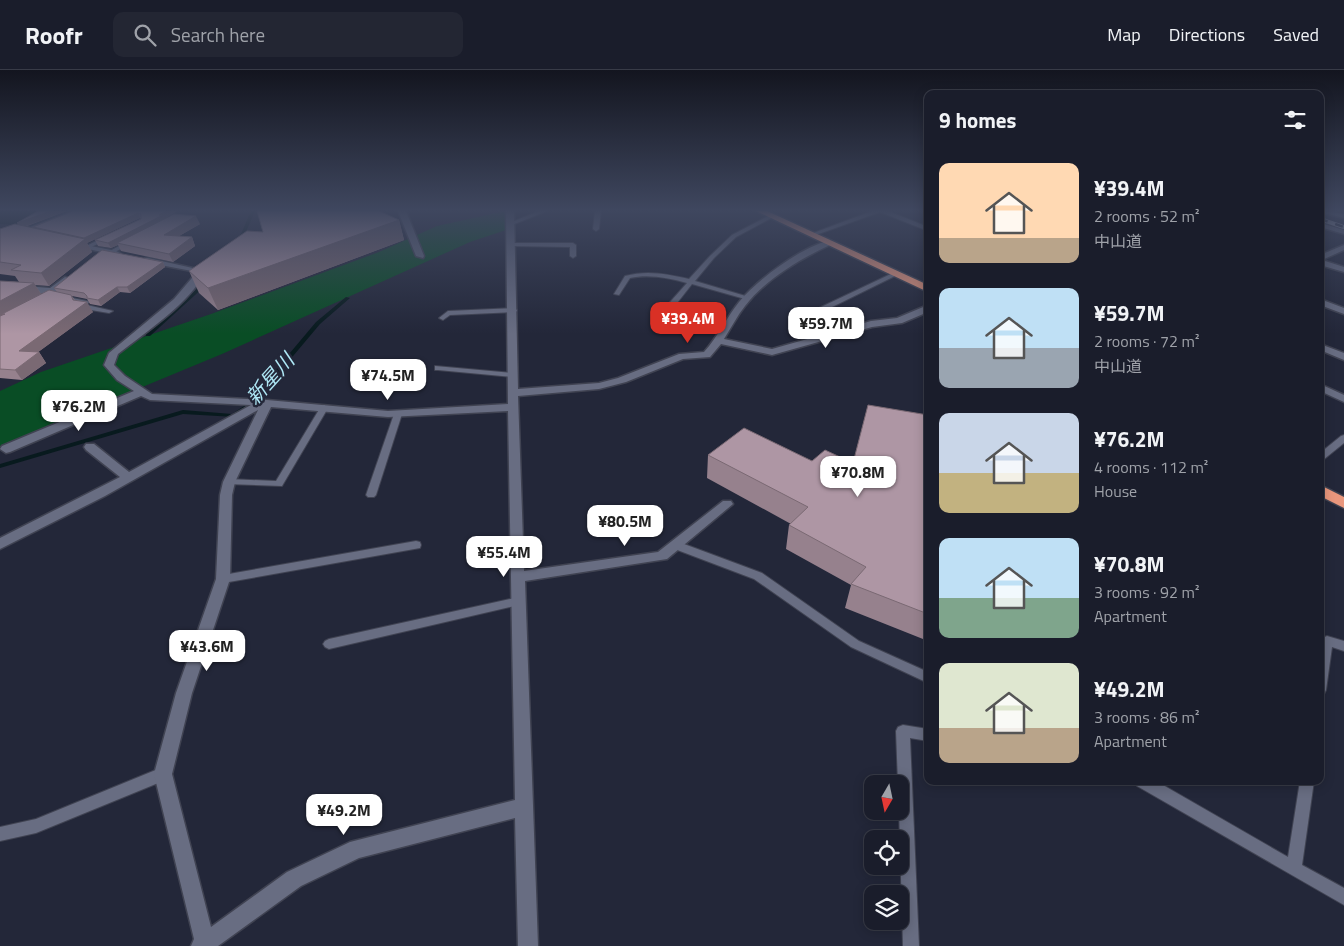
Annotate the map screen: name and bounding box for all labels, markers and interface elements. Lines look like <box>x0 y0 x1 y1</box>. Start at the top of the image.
search box <box>113 12 463 57</box>
text: Roofr <box>25 17 83 53</box>
text: Search here <box>171 20 265 49</box>
icon: search <box>131 21 159 49</box>
text: Map <box>1107 21 1141 48</box>
text: Directions <box>1169 21 1245 48</box>
text: Saved <box>1273 21 1319 48</box>
text: 9 homes <box>939 104 1016 136</box>
icon: filters <box>1281 106 1309 134</box>
text: ¥39.4M <box>1094 172 1164 204</box>
icon: home <box>979 183 1039 243</box>
text: 2 rooms · 52 m² <box>1094 204 1199 228</box>
text: 中山道 <box>1094 229 1142 253</box>
text: ¥59.7M <box>1094 297 1164 329</box>
pin: ¥39.4M <box>647 302 729 344</box>
text: ¥39.4M <box>661 306 715 330</box>
pin: ¥59.7M <box>785 306 867 349</box>
icon: home <box>979 308 1039 368</box>
text: ¥59.7M <box>799 311 853 335</box>
text: 2 rooms · 72 m² <box>1094 329 1199 353</box>
water label: 新星川 <box>238 345 303 411</box>
text: 中山道 <box>1094 354 1142 378</box>
pin: ¥74.5M <box>347 358 429 401</box>
text: ¥74.5M <box>361 363 415 387</box>
pin: ¥76.2M <box>38 390 120 432</box>
text: ¥76.2M <box>52 394 106 418</box>
text: ¥76.2M <box>1094 423 1164 455</box>
icon: home <box>979 433 1039 493</box>
text: 4 rooms · 112 m² <box>1094 455 1208 479</box>
pin: ¥70.8M <box>817 456 899 498</box>
text: ¥70.8M <box>831 460 885 484</box>
text: House <box>1094 479 1137 503</box>
pin: ¥80.5M <box>584 504 666 547</box>
text: ¥80.5M <box>598 509 652 533</box>
pin: ¥55.4M <box>463 536 545 578</box>
text: ¥55.4M <box>477 540 531 564</box>
text: ¥70.8M <box>1094 548 1164 580</box>
icon: home <box>979 558 1039 618</box>
text: 3 rooms · 92 m² <box>1094 580 1199 604</box>
text: Apartment <box>1094 604 1167 628</box>
pin: ¥43.6M <box>166 630 248 672</box>
text: ¥43.6M <box>180 634 234 658</box>
text: ¥49.2M <box>1094 673 1164 705</box>
icon: home <box>979 683 1039 743</box>
text: 3 rooms · 86 m² <box>1094 705 1199 729</box>
text: Apartment <box>1094 729 1167 753</box>
north arrow <box>864 775 909 820</box>
map controls <box>864 775 909 930</box>
pin: ¥49.2M <box>303 794 385 836</box>
text: ¥49.2M <box>317 798 371 822</box>
button: locate <box>864 830 909 875</box>
button: layers <box>864 885 909 930</box>

